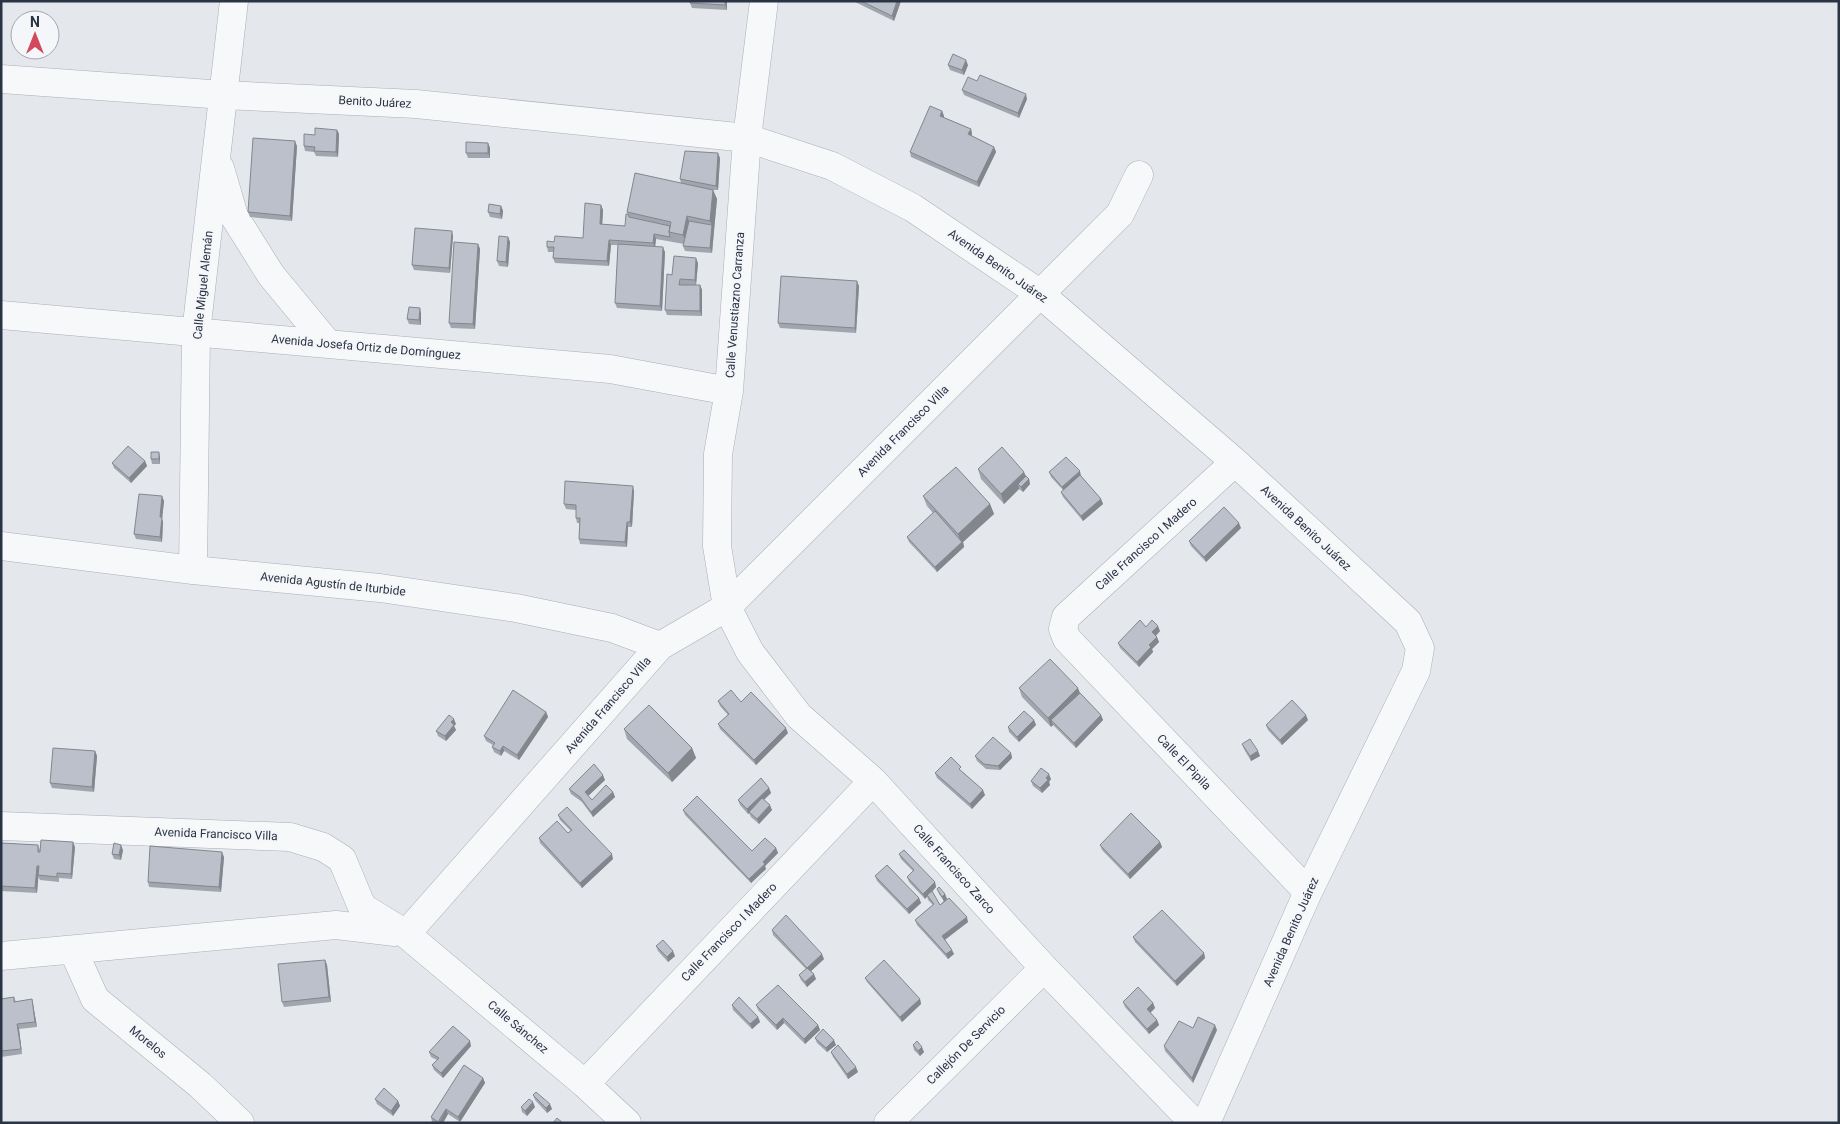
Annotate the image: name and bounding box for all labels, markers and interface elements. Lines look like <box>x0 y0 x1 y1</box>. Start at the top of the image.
north arrow <box>10 10 60 60</box>
text: N <box>30 14 40 30</box>
street label: Benito Juárez <box>338 93 412 111</box>
street label: Avenida Benito Juárez <box>945 226 1051 306</box>
street label: Calle Miguel Alemán <box>190 230 216 340</box>
street label: Calle Venustiazno Carranza <box>723 232 747 378</box>
street label: Avenida Josefa Ortiz de Domínguez <box>271 332 461 362</box>
street label: Avenida Francisco Villa <box>854 382 952 480</box>
street label: Avenida Benito Juárez <box>1258 482 1354 574</box>
street label: Calle Francisco I Madero <box>1092 495 1200 593</box>
street label: Avenida Agustín de Iturbide <box>260 569 406 599</box>
street label: Avenida Francisco Villa <box>562 654 654 756</box>
street label: Calle El Pipila <box>1154 731 1214 793</box>
street label: Calle Francisco Zarco <box>910 821 998 917</box>
street label: Avenida Francisco Villa <box>154 825 278 843</box>
street label: Avenida Benito Juárez <box>1261 875 1322 989</box>
street label: Calle Francisco I Madero <box>678 880 780 984</box>
street label: Calle Sánchez <box>485 998 551 1056</box>
street label: Callejón De Servicio <box>924 1003 1008 1087</box>
street label: Morelos <box>127 1023 169 1061</box>

